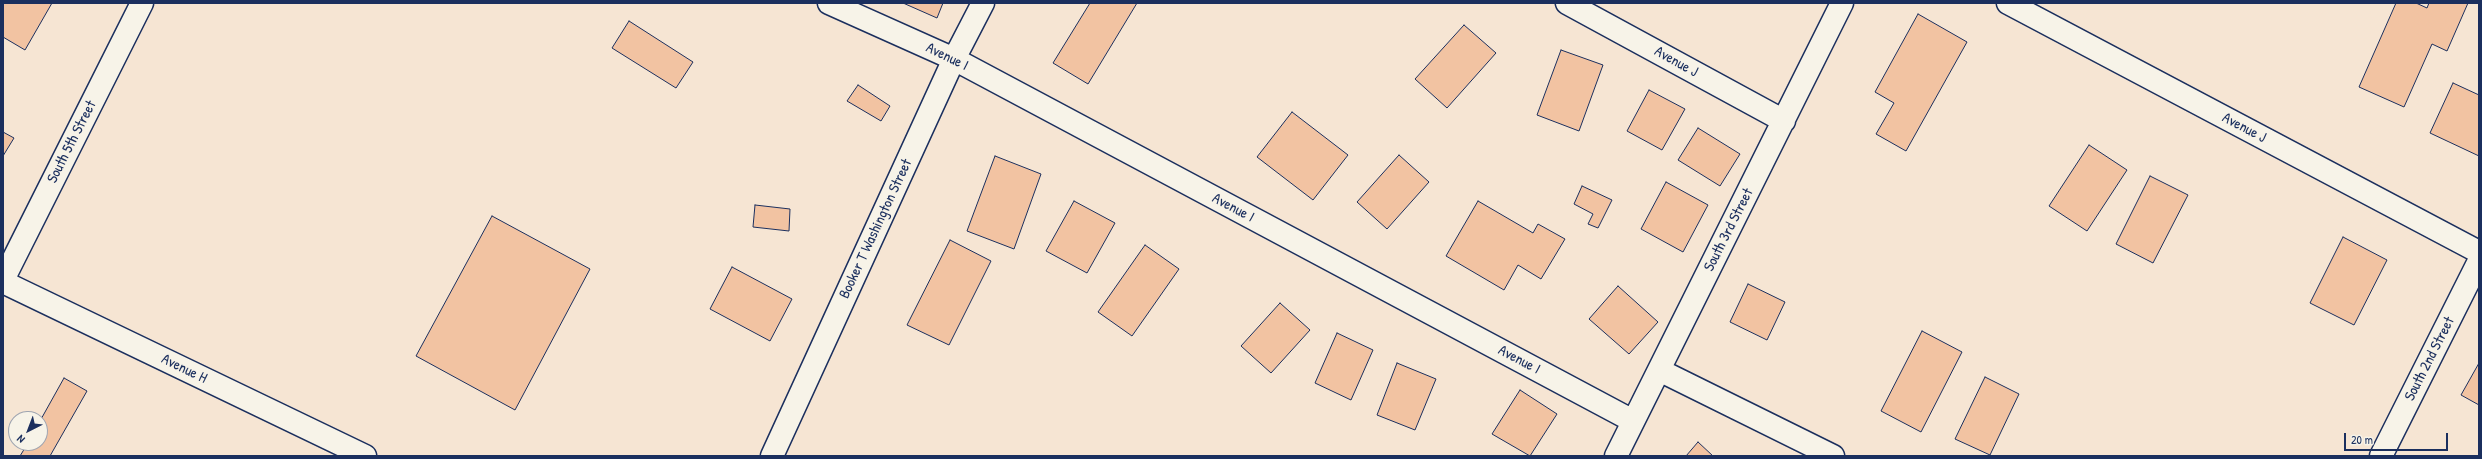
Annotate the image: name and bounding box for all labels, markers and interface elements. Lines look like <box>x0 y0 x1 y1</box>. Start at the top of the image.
street label: Avenue I <box>923 39 971 75</box>
street label: Avenue J <box>1651 43 1701 81</box>
street label: South 5th Street <box>44 98 100 186</box>
street label: Avenue J <box>2219 109 2269 147</box>
street label: Booker T Washington Street <box>836 156 916 302</box>
street label: South 3rd Street <box>1700 186 1758 274</box>
street label: Avenue I <box>1209 189 1257 227</box>
street label: South 2nd Street <box>2401 314 2459 404</box>
street label: Avenue I <box>1495 341 1543 379</box>
street label: Avenue H <box>158 350 210 388</box>
north arrow <box>8 411 48 451</box>
scale bar <box>2346 425 2450 451</box>
text: 20 m <box>2351 431 2373 448</box>
text: N <box>14 432 28 446</box>

